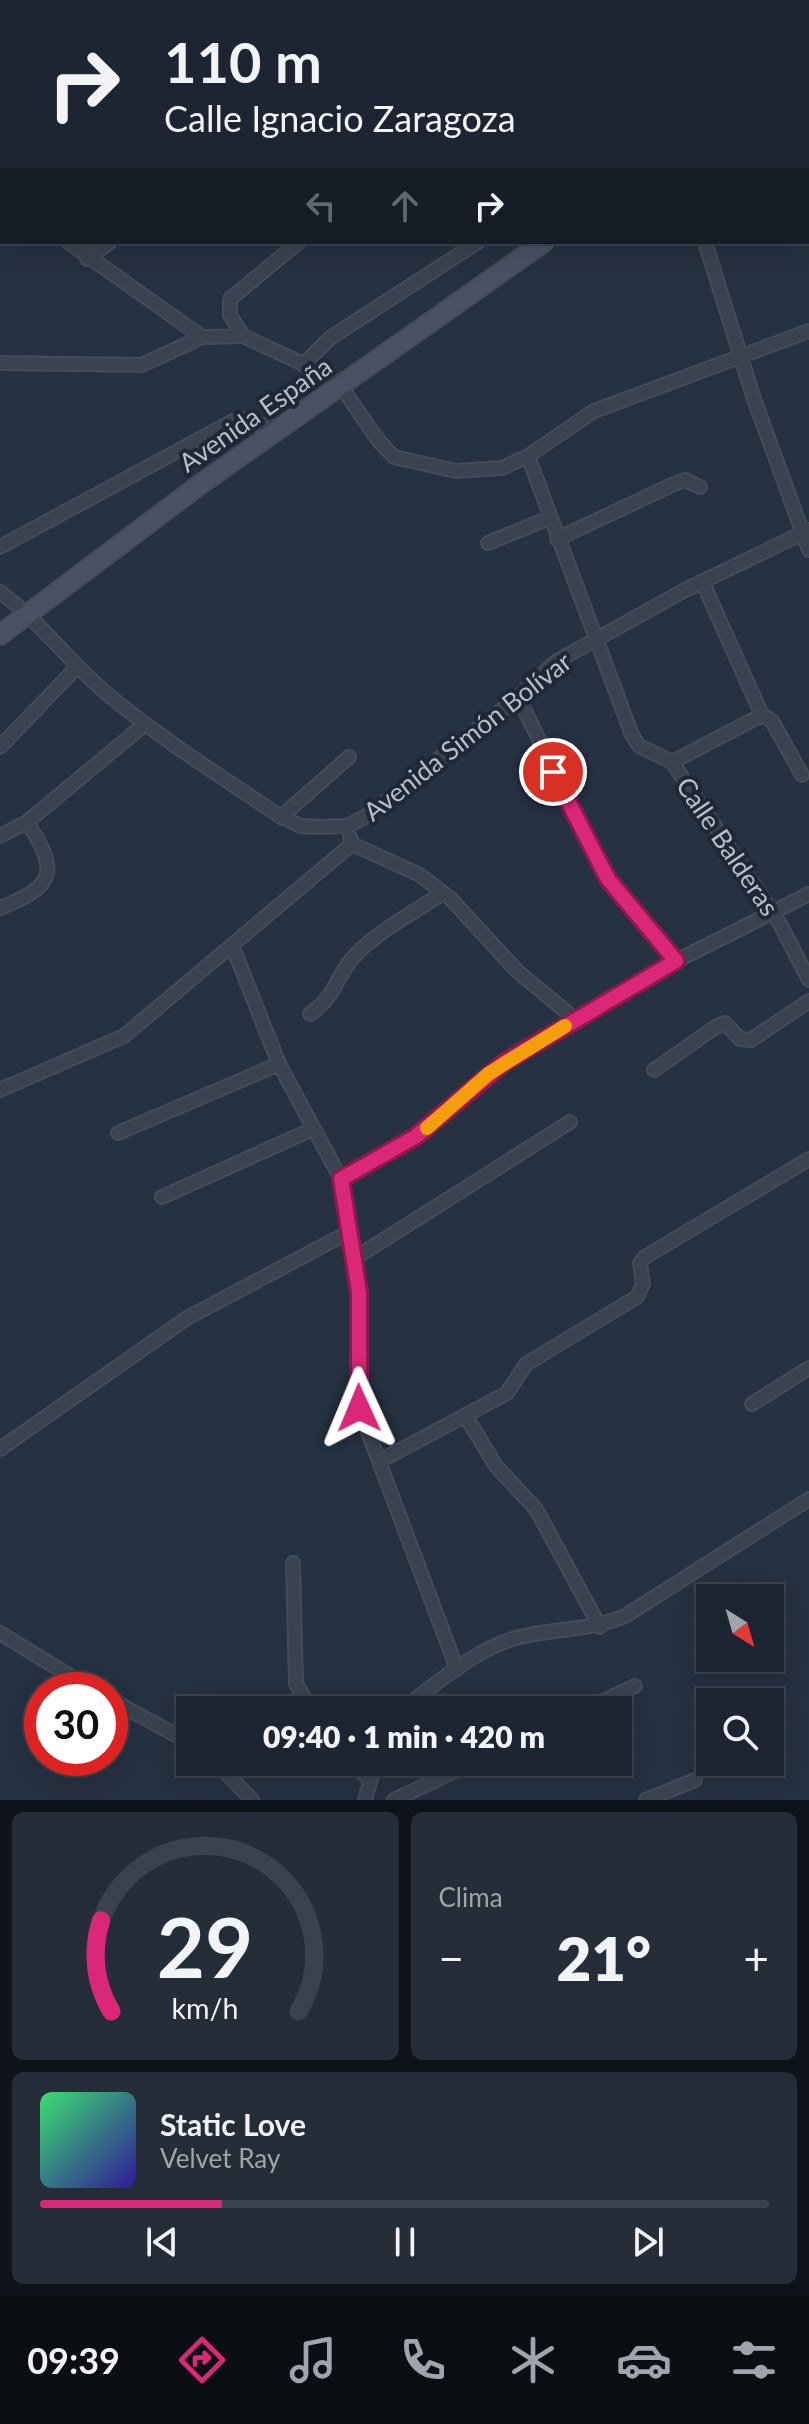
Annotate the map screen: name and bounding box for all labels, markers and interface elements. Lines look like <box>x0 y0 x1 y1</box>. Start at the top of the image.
text: 110 m <box>164 28 322 95</box>
icon: right <box>32 32 136 136</box>
text: Calle Ignacio Zaragoza <box>164 96 516 140</box>
icon: left <box>299 184 343 228</box>
icon: ahead <box>383 184 427 228</box>
icon: right <box>467 184 511 228</box>
street label: Avenida España <box>172 349 338 479</box>
street label: Avenida Simón Bolívar <box>357 645 578 827</box>
pin <box>519 738 587 806</box>
icon: arrive <box>531 750 575 794</box>
street label: Calle Balderas <box>670 771 786 921</box>
position arrow <box>317 1366 401 1450</box>
north arrow <box>696 1584 784 1672</box>
map controls <box>696 1584 784 1776</box>
speed limit sign: 30 <box>24 1672 128 1776</box>
button: search <box>696 1688 784 1776</box>
text: 09:40 · 1 min · 420 m <box>263 1718 545 1754</box>
text: Clima <box>439 1881 503 1913</box>
text: 29 <box>157 1896 254 1996</box>
text: 21° <box>556 1922 651 1994</box>
text: − <box>439 1932 464 1984</box>
text: + <box>743 1932 769 1984</box>
text: km/h <box>172 1991 239 2025</box>
text: Static Love <box>160 2106 306 2142</box>
text: Velvet Ray <box>160 2142 280 2174</box>
icon: previous <box>140 2220 184 2264</box>
icon: pause <box>383 2220 427 2264</box>
icon: next <box>626 2220 670 2264</box>
icon: directions <box>174 2332 230 2388</box>
icon: music <box>285 2332 341 2388</box>
icon: phone <box>395 2332 451 2388</box>
icon: climate <box>505 2332 561 2388</box>
icon: car <box>616 2332 672 2388</box>
icon: filters <box>726 2332 782 2388</box>
text: 09:39 <box>27 2338 120 2382</box>

